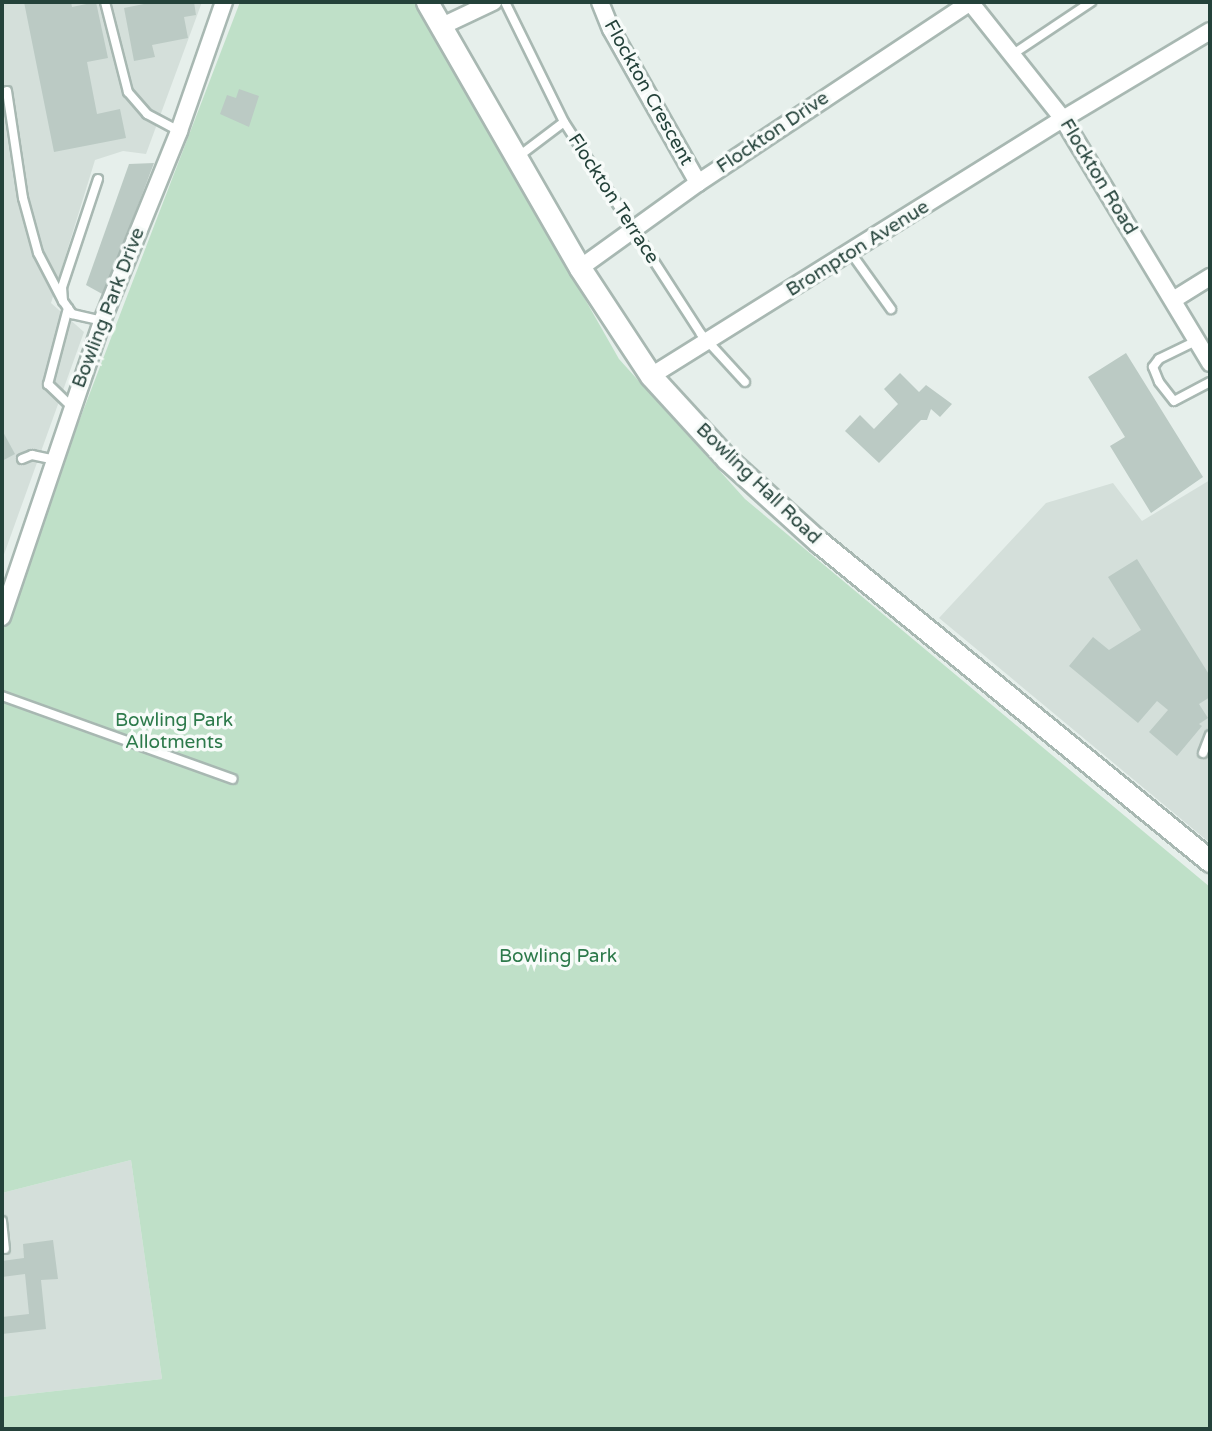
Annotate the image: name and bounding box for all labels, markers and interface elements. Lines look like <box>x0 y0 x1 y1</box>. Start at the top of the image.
street label: Flockton Crescent <box>599 16 697 170</box>
street label: Flockton Drive <box>713 87 833 179</box>
street label: Flockton Road <box>1054 115 1142 239</box>
street label: Flockton Terrace <box>562 130 664 268</box>
street label: Brompton Avenue <box>782 196 934 302</box>
street label: Bowling Park Drive <box>68 225 150 391</box>
street label: Bowling Hall Road <box>691 419 825 549</box>
park label: Bowling Park Allotments <box>115 710 233 754</box>
park label: Bowling Park <box>499 946 617 968</box>

